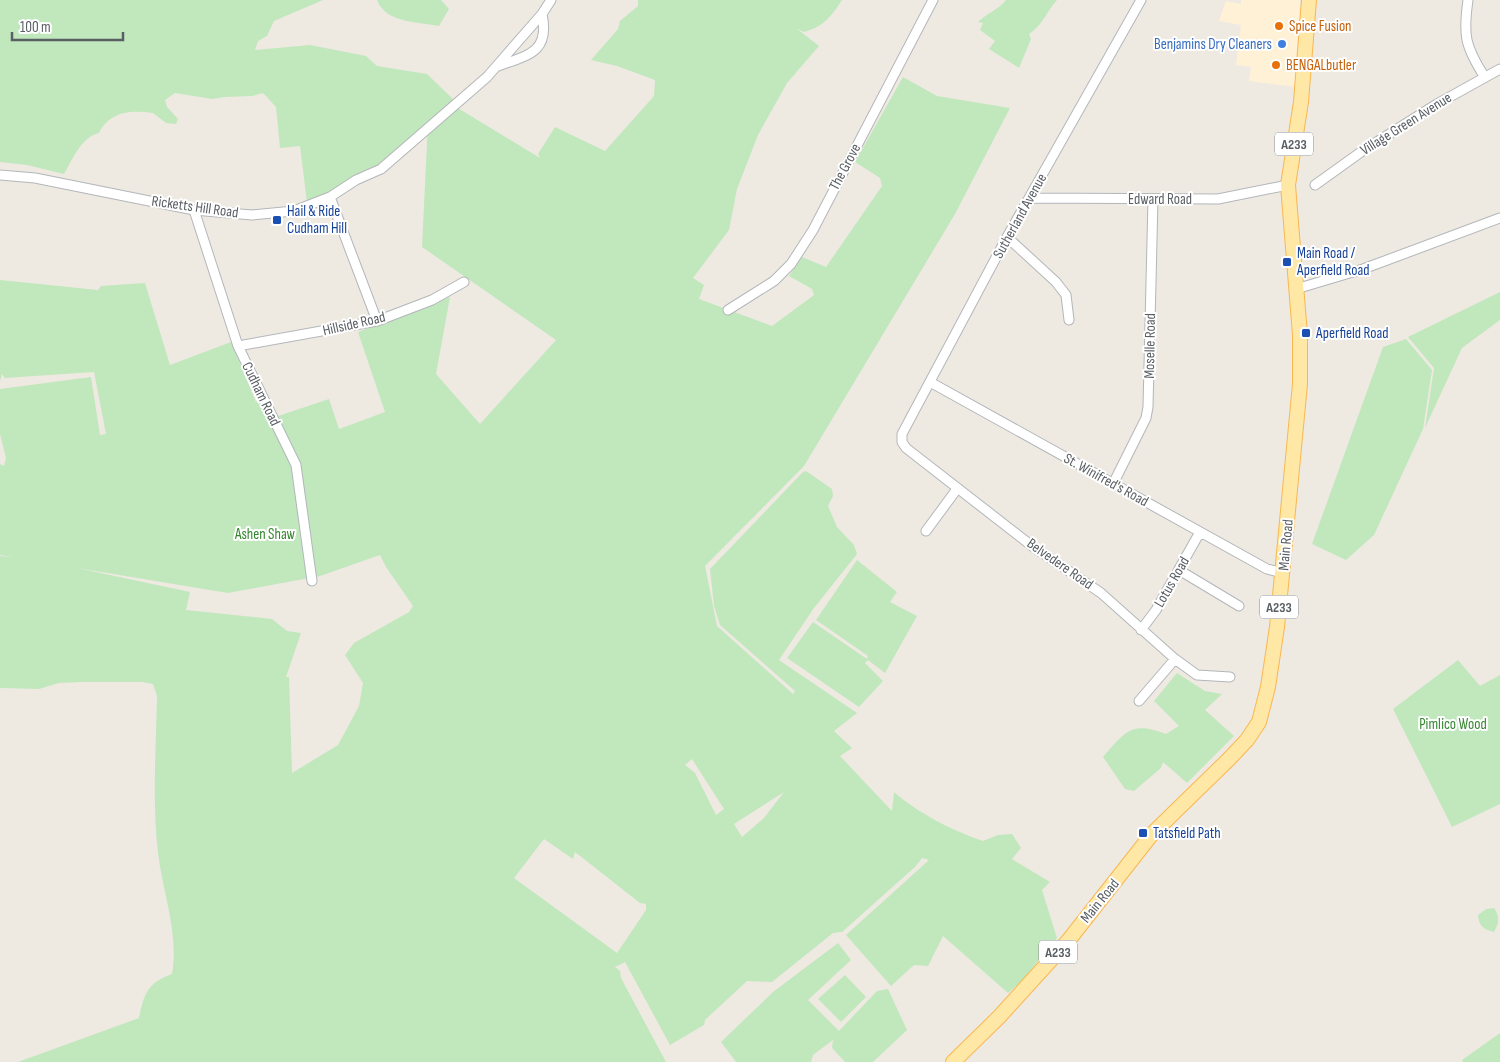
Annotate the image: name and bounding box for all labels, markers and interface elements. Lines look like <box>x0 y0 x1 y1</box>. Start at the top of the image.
scale bar <box>12 10 124 42</box>
place label: Spice Fusion <box>1289 17 1352 36</box>
text: 100 m <box>20 18 51 37</box>
marker: Spice Fusion <box>1273 20 1285 32</box>
place label: Benjamins Dry Cleaners <box>1154 35 1272 54</box>
marker: Benjamins Dry Cleaners <box>1276 38 1288 50</box>
place label: BENGALbutler <box>1286 56 1357 75</box>
marker: BENGALbutler <box>1270 59 1282 71</box>
street label: Village Green Avenue <box>1357 88 1455 160</box>
road number: A233 <box>1275 132 1313 156</box>
street label: The Grove <box>825 140 865 194</box>
street label: Sutherland Avenue <box>989 170 1051 262</box>
street label: Edward Road <box>1128 190 1192 209</box>
street label: Ricketts Hill Road <box>150 192 240 222</box>
place label: Hail & Ride Cudham Hill <box>287 202 347 238</box>
marker: Hail & Ride Cudham Hill <box>271 214 283 226</box>
place label: Main Road / Aperfield Road <box>1296 244 1369 280</box>
marker: Main Road / Aperfield Road <box>1281 256 1293 268</box>
street label: Hillside Road <box>321 308 387 340</box>
street label: Moselle Road <box>1140 313 1160 379</box>
place label: Aperfield Road <box>1315 324 1388 343</box>
marker: Aperfield Road <box>1300 327 1312 339</box>
street label: Cudham Road <box>237 359 285 429</box>
street label: St. Winifred's Road <box>1060 449 1152 511</box>
street label: Main Road <box>1274 519 1298 571</box>
park label: Ashen Shaw <box>234 525 296 544</box>
street label: Belvedere Road <box>1023 534 1097 594</box>
street label: Lotus Road <box>1150 553 1194 611</box>
road number: A233 <box>1260 596 1298 618</box>
park label: Pimlico Wood <box>1419 715 1487 734</box>
place label: Tatsfield Path <box>1153 824 1221 843</box>
marker: Tatsfield Path <box>1137 827 1149 839</box>
street label: Main Road <box>1076 875 1124 927</box>
road number: A233 <box>1039 940 1077 964</box>

